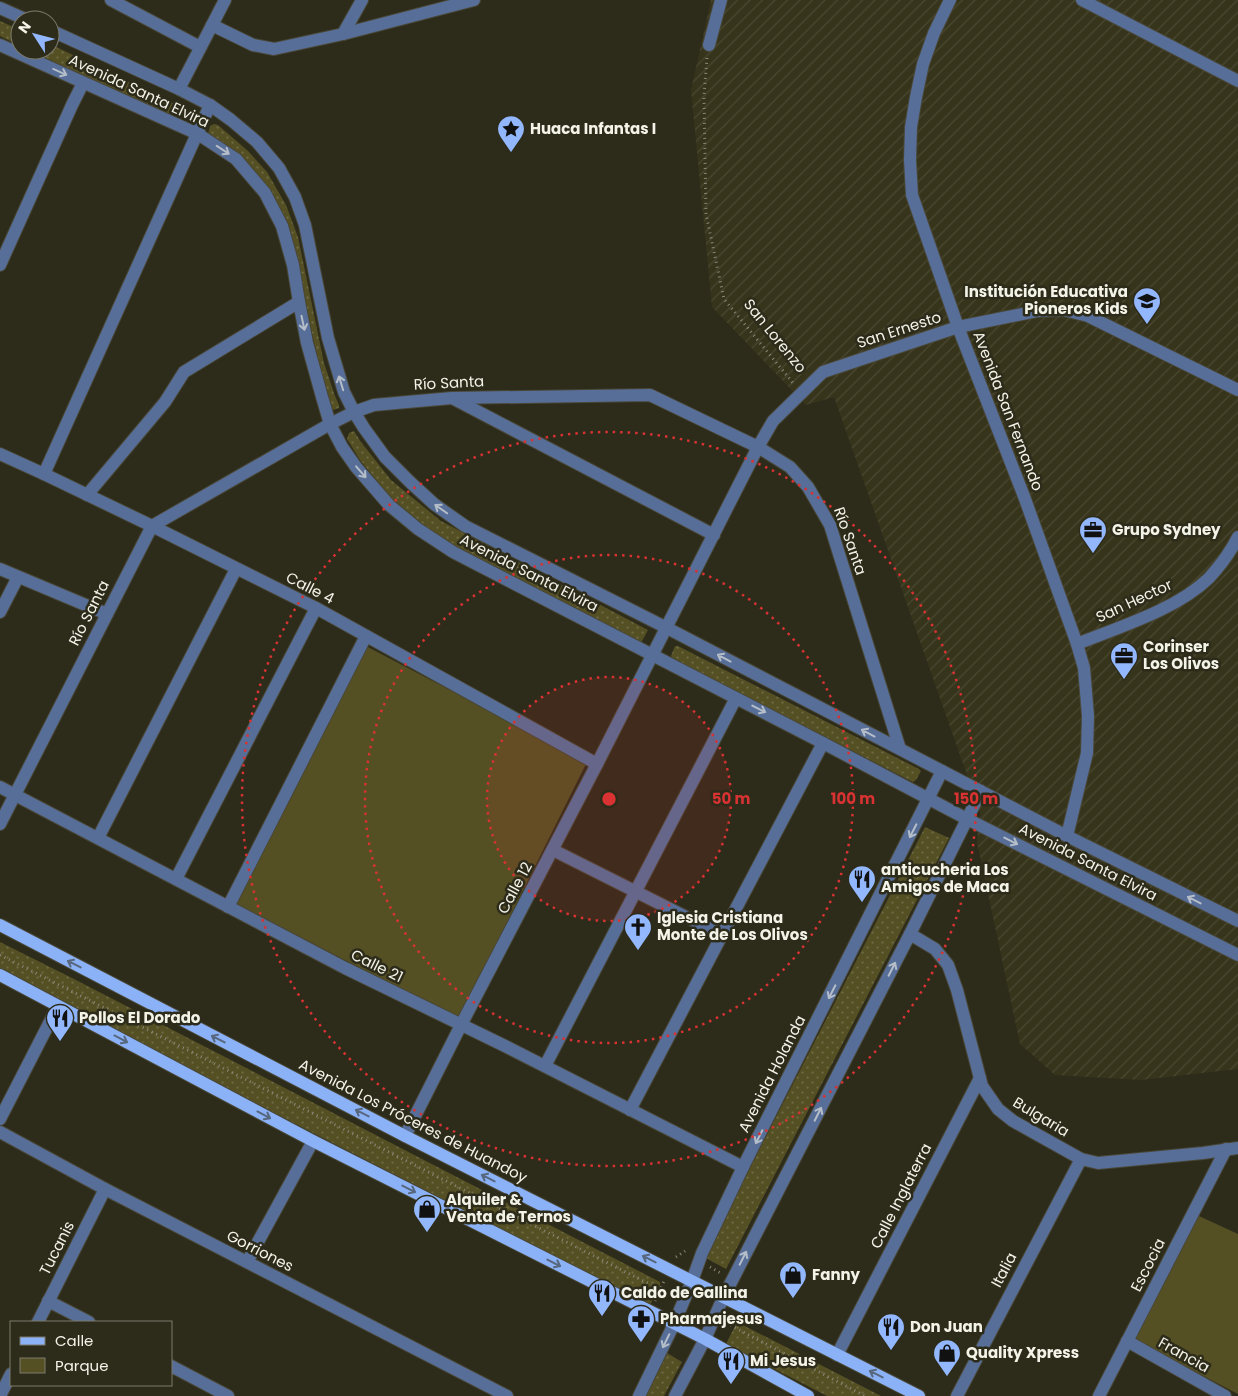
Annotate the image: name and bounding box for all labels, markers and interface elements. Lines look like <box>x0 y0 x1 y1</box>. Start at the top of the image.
north arrow <box>10 10 60 60</box>
text: N <box>13 17 36 37</box>
street label: Avenida Santa Elvira <box>66 49 213 132</box>
one-way arrow <box>52 68 67 78</box>
place icon: Huaca Infantas I <box>496 114 526 153</box>
place label: Huaca Infantas I <box>530 118 656 139</box>
one-way arrow <box>215 145 229 155</box>
place label: Institución Educativa Pioneros Kids <box>964 281 1128 319</box>
school or university icon: Institución Educativa Pioneros Kids <box>1132 286 1162 325</box>
street label: San Lorenzo <box>739 294 812 377</box>
street label: San Ernesto <box>854 306 944 353</box>
one-way arrow <box>299 314 308 330</box>
street label: Avenida San Fernando <box>968 328 1049 494</box>
street label: Río Santa <box>413 370 485 395</box>
one-way arrow <box>336 376 346 392</box>
one-way arrow <box>355 466 367 479</box>
one-way arrow <box>434 504 448 514</box>
street label: Río Santa <box>829 504 872 578</box>
office icon: Grupo Sydney <box>1078 515 1108 554</box>
place label: Grupo Sydney <box>1112 519 1221 540</box>
street label: Avenida Santa Elvira <box>456 529 602 617</box>
street label: Calle 4 <box>282 566 338 609</box>
street label: San Hector <box>1092 574 1176 627</box>
street label: Río Santa <box>63 577 114 649</box>
place label: Corinser Los Olivos <box>1143 636 1219 674</box>
office icon: Corinser Los Olivos <box>1109 641 1139 680</box>
one-way arrow <box>717 653 732 662</box>
one-way arrow <box>751 704 766 714</box>
one-way arrow <box>861 728 876 737</box>
text: 50 m <box>712 788 750 809</box>
text: 100 m <box>831 788 875 809</box>
text: 150 m <box>954 788 998 809</box>
centre of rings <box>600 790 618 808</box>
street label: Avenida Santa Elvira <box>1015 818 1161 906</box>
one-way arrow <box>908 823 917 838</box>
one-way arrow <box>1003 837 1018 846</box>
street label: Calle 12 <box>492 858 537 917</box>
place label: anticucheria Los Amigos de Maca <box>881 859 1009 897</box>
restaurant icon: anticucheria Los Amigos de Maca <box>847 864 877 903</box>
one-way arrow <box>1187 895 1202 905</box>
place label: Iglesia Cristiana Monte de Los Olivos <box>657 907 808 945</box>
church icon: Iglesia Cristiana Monte de Los Olivos <box>623 912 653 951</box>
street label: Calle 21 <box>348 944 407 987</box>
one-way arrow <box>66 959 81 969</box>
one-way arrow <box>887 962 897 977</box>
one-way arrow <box>827 984 837 999</box>
restaurant icon: Pollos El Dorado <box>45 1003 75 1042</box>
place label: Pollos El Dorado <box>79 1007 201 1028</box>
street label: Avenida Holanda <box>733 1011 810 1136</box>
one-way arrow <box>211 1033 226 1043</box>
one-way arrow <box>113 1034 128 1044</box>
street label: Avenida Los Próceres de Huandoy <box>295 1054 532 1188</box>
street label: Bulgaria <box>1009 1092 1073 1142</box>
one-way arrow <box>814 1107 823 1122</box>
one-way arrow <box>355 1108 370 1117</box>
one-way arrow <box>257 1110 272 1120</box>
one-way arrow <box>754 1129 764 1144</box>
street label: Calle Inglaterra <box>865 1139 936 1252</box>
one-way arrow <box>481 1173 496 1182</box>
one-way arrow <box>401 1185 416 1194</box>
place label: Alquiler & Venta de Ternos <box>446 1189 571 1227</box>
shop icon: Alquiler & Venta de Ternos <box>412 1194 442 1233</box>
street label: Tucanis <box>34 1217 79 1278</box>
street label: Gorriones <box>223 1225 297 1276</box>
street label: Escocia <box>1125 1235 1170 1295</box>
street label: Italia <box>986 1249 1021 1291</box>
one-way arrow <box>739 1251 749 1266</box>
one-way arrow <box>642 1254 657 1263</box>
one-way arrow <box>546 1258 561 1268</box>
shop icon: Fanny <box>778 1260 808 1299</box>
place label: Fanny <box>812 1264 861 1285</box>
restaurant icon: Caldo de Gallina <box>587 1278 617 1317</box>
place label: Caldo de Gallina <box>621 1282 748 1303</box>
pharmacy icon: Pharmajesus <box>626 1304 656 1343</box>
place label: Pharmajesus <box>660 1308 763 1329</box>
restaurant icon: Don Juan <box>876 1312 906 1351</box>
place label: Don Juan <box>910 1316 983 1337</box>
legend <box>10 1321 172 1386</box>
text: Calle <box>55 1330 93 1351</box>
street label: Francia <box>1155 1332 1214 1377</box>
one-way arrow <box>660 1333 670 1348</box>
shop icon: Quality Xpress <box>932 1338 962 1377</box>
place label: Quality Xpress <box>966 1342 1079 1363</box>
restaurant icon: Mi Jesus <box>716 1346 746 1385</box>
place label: Mi Jesus <box>750 1350 816 1371</box>
text: Parque <box>55 1355 108 1376</box>
one-way arrow <box>868 1369 883 1379</box>

